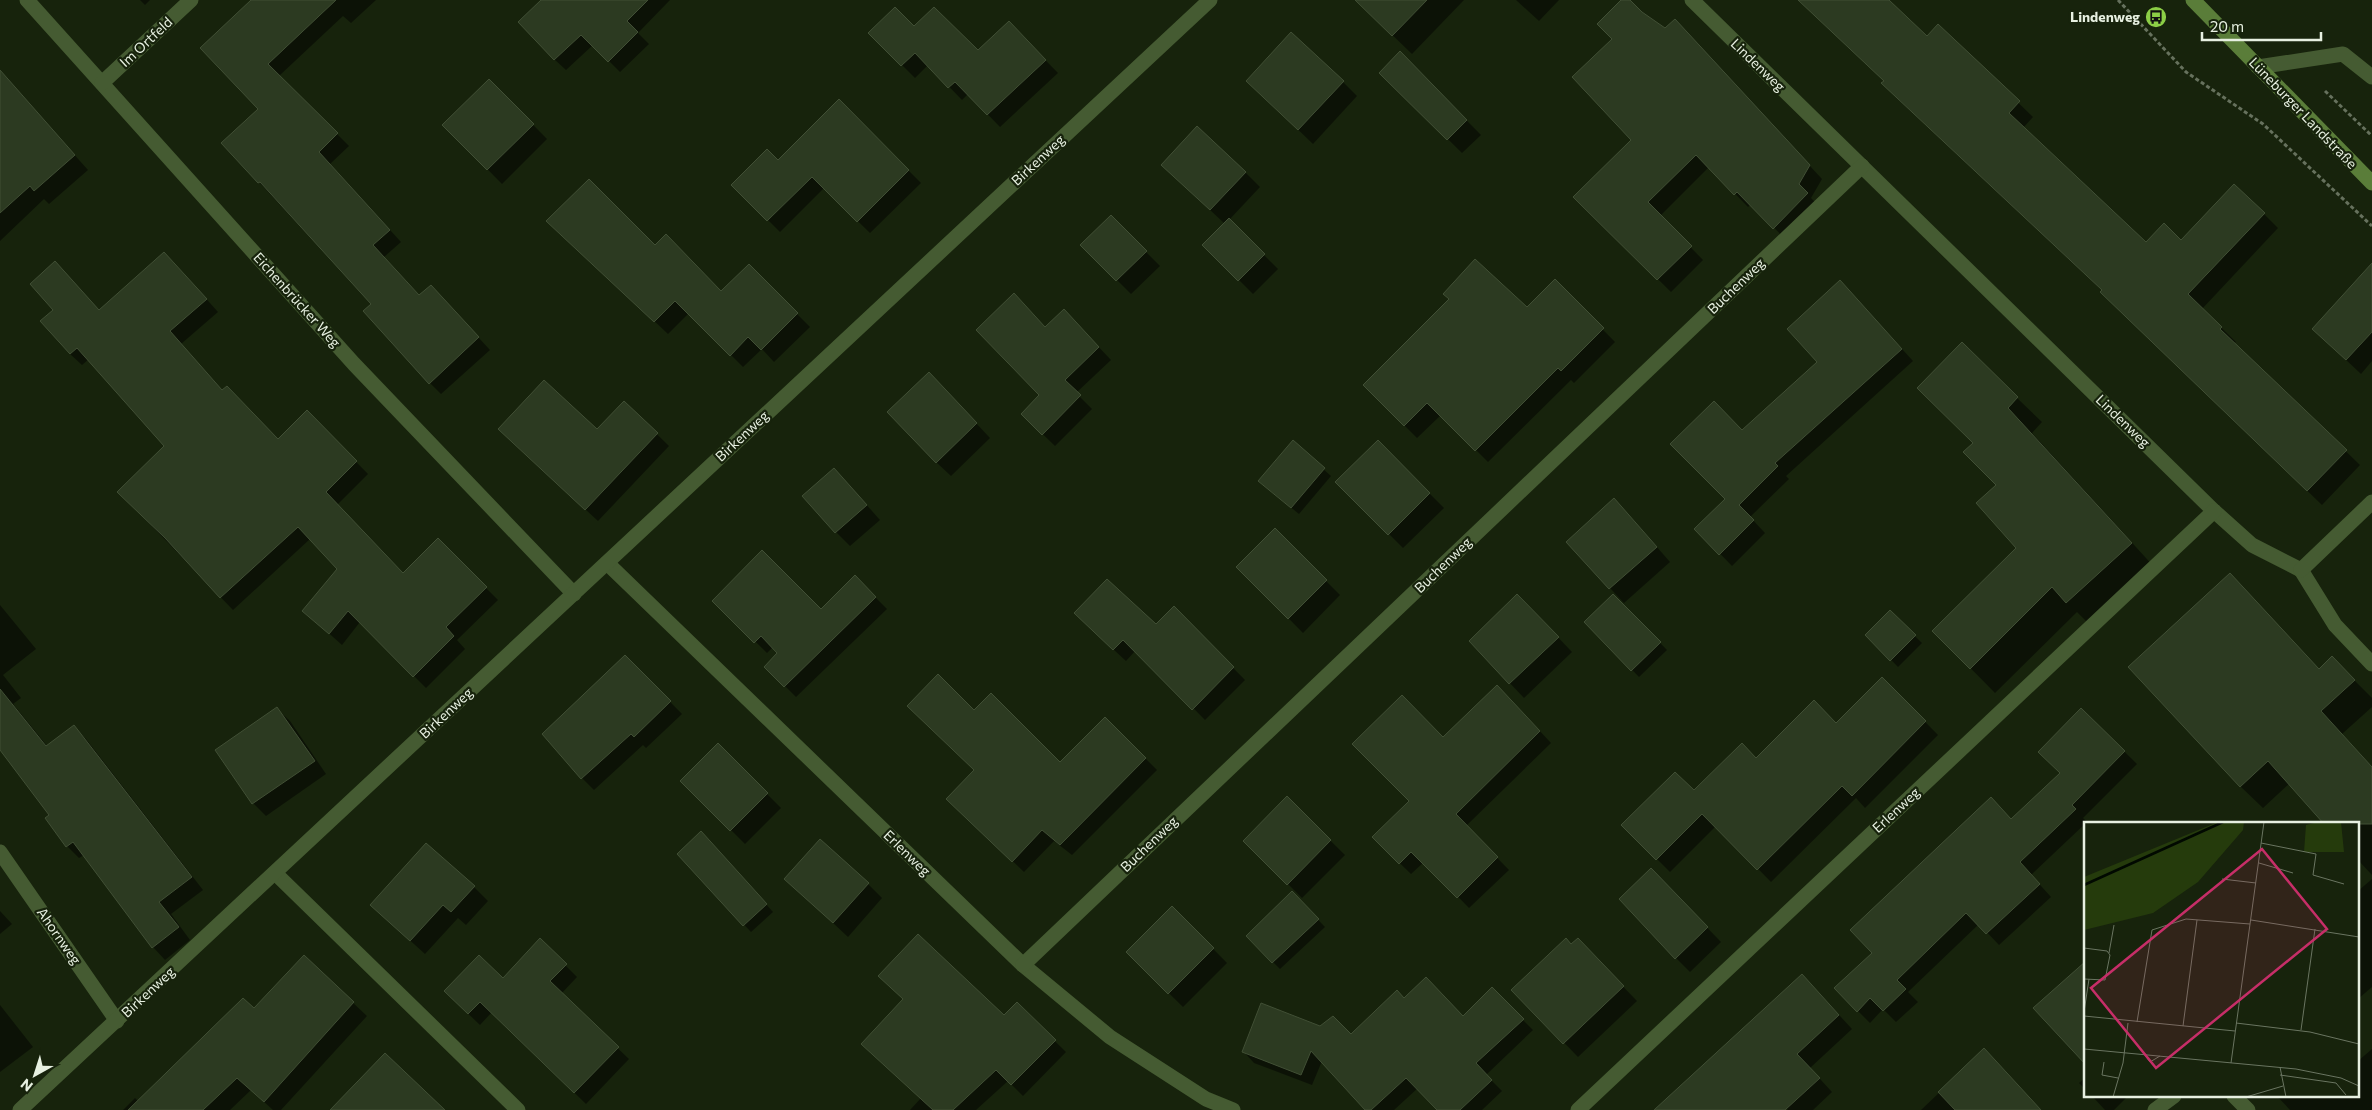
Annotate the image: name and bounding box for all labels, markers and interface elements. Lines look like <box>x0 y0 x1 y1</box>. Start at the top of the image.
bus stop icon: Lindenweg <box>2144 5 2168 29</box>
place label: Lindenweg <box>2070 8 2140 25</box>
scale bar <box>2202 10 2321 42</box>
street label: Im Ortfeld <box>116 13 176 70</box>
text: 20 m <box>2210 17 2244 35</box>
street label: Lindenweg <box>1728 35 1789 95</box>
street label: Lüneburger Landstraße <box>2246 53 2361 172</box>
street label: Birkenweg <box>1007 130 1068 189</box>
street label: Eichenbrücker Weg <box>250 249 345 351</box>
street label: Buchenweg <box>1703 254 1768 317</box>
street label: Lindenweg <box>2093 391 2154 451</box>
street label: Birkenweg <box>711 406 772 465</box>
street label: Buchenweg <box>1410 533 1475 596</box>
street label: Birkenweg <box>415 683 476 742</box>
street label: Erlenweg <box>1868 783 1923 836</box>
street label: Buchenweg <box>1116 812 1181 875</box>
inset map <box>2084 822 2360 1098</box>
street label: Erlenweg <box>880 826 935 879</box>
street label: Ahornweg <box>34 904 85 968</box>
street label: Birkenweg <box>117 962 178 1021</box>
north arrow <box>10 1050 60 1100</box>
text: N <box>17 1076 36 1095</box>

